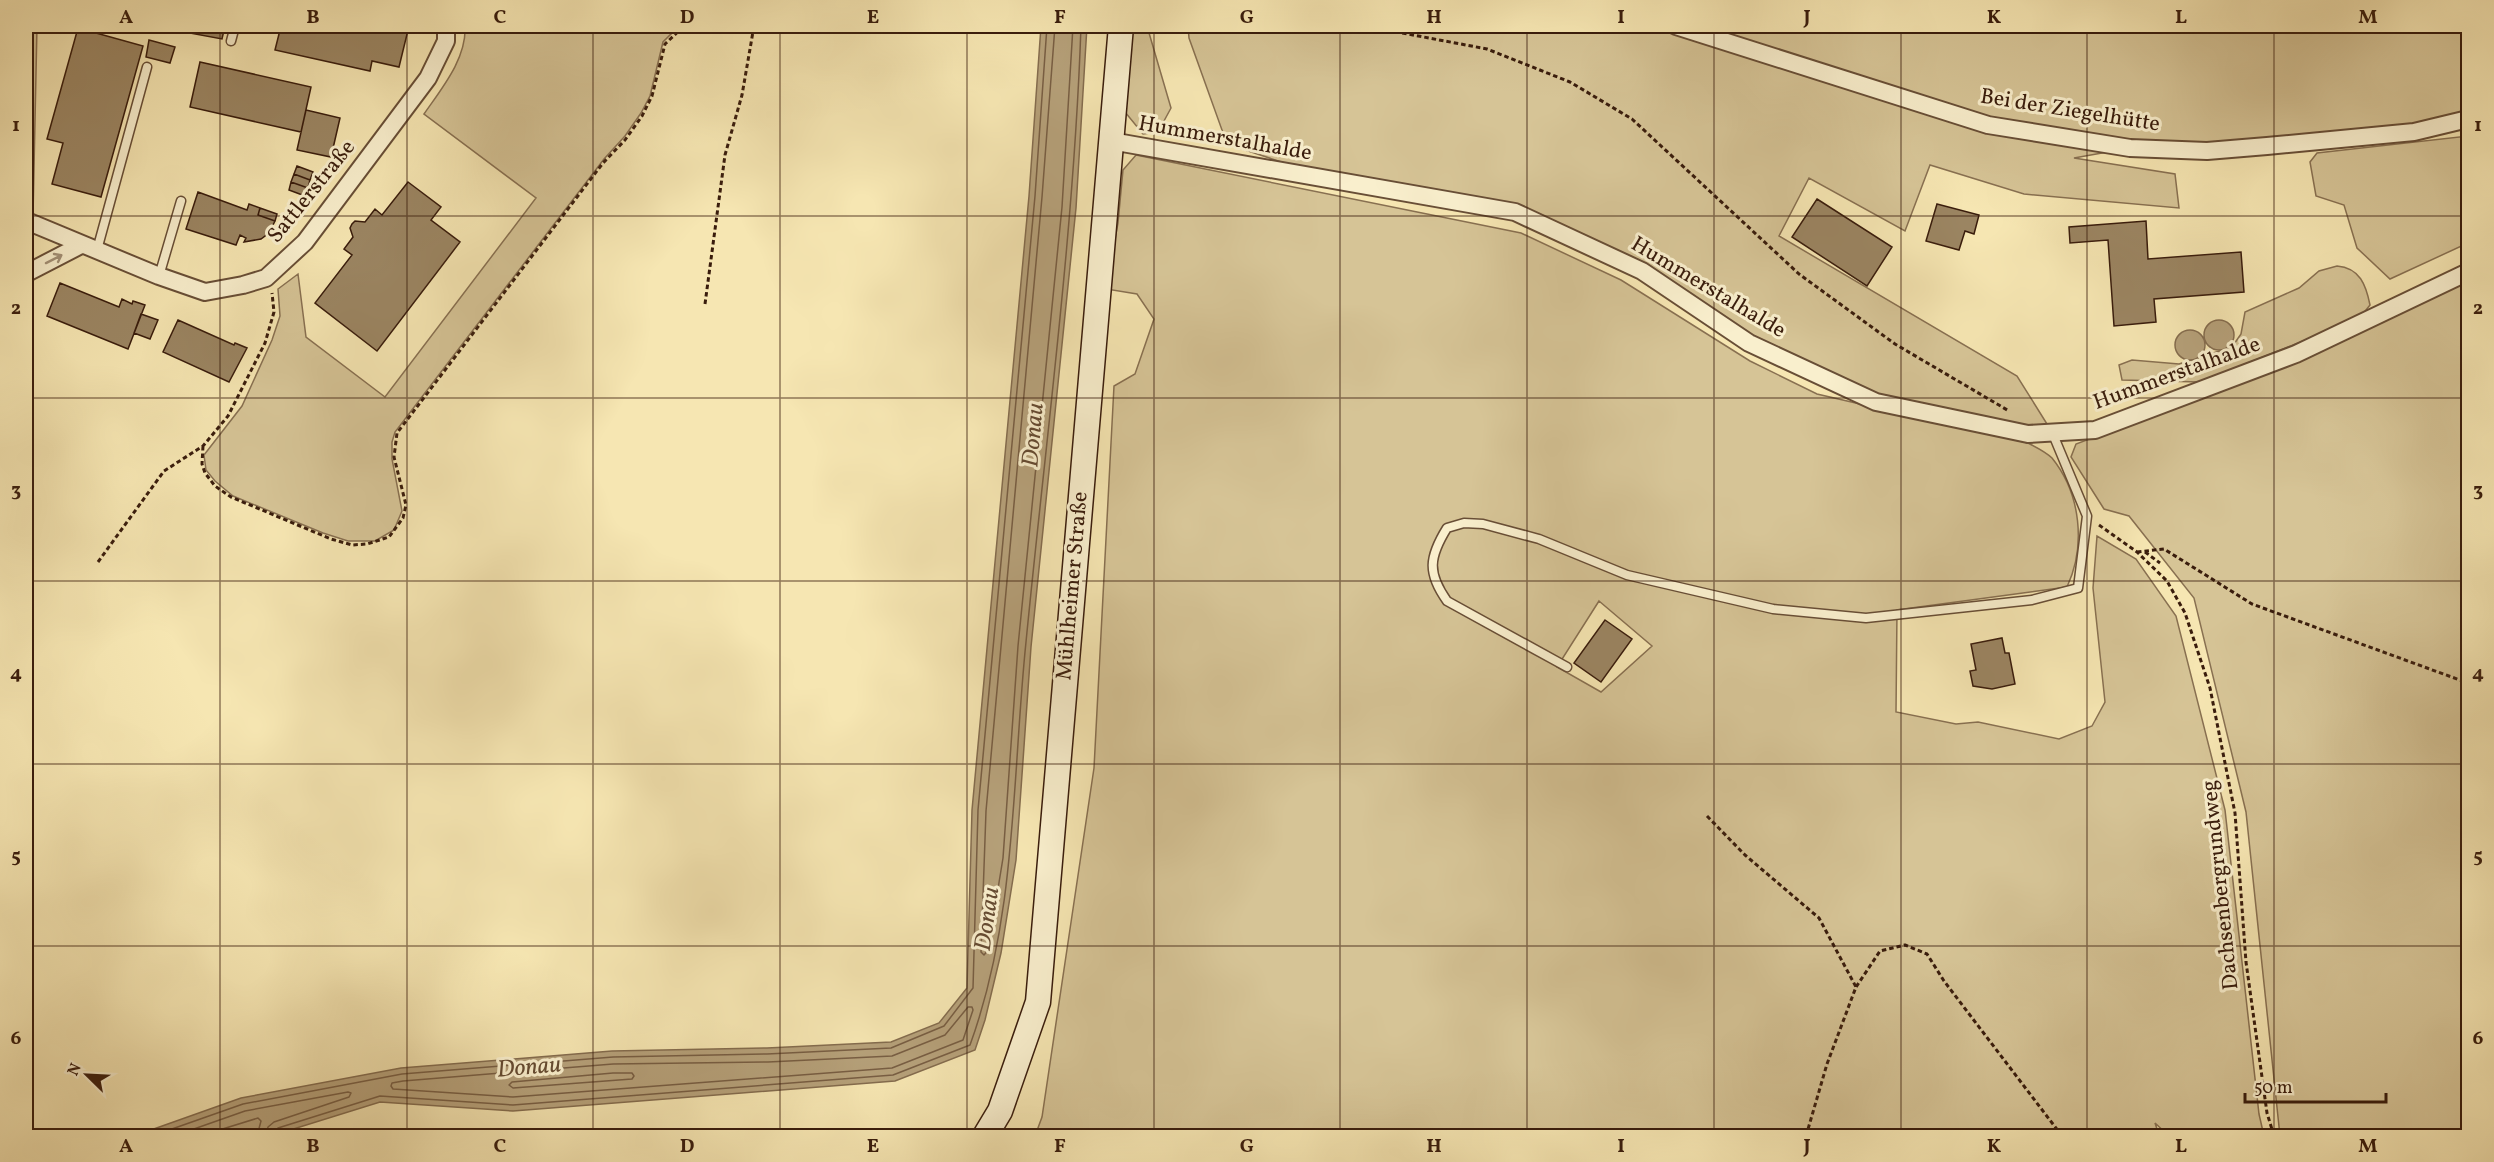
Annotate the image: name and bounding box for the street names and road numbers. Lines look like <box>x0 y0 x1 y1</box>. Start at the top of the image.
street label: Bei der Ziegelhütte <box>1978 81 2162 141</box>
street label: Hummerstalhalde <box>1136 108 1314 170</box>
street label: Sattlerstraße <box>261 134 363 250</box>
street label: Hummerstalhalde <box>1625 229 1791 347</box>
street label: Hummerstalhalde <box>2089 329 2265 419</box>
street label: Mühlheimer Straße <box>1049 490 1097 682</box>
street label: Dachsenbergrundweg <box>2195 778 2247 992</box>

